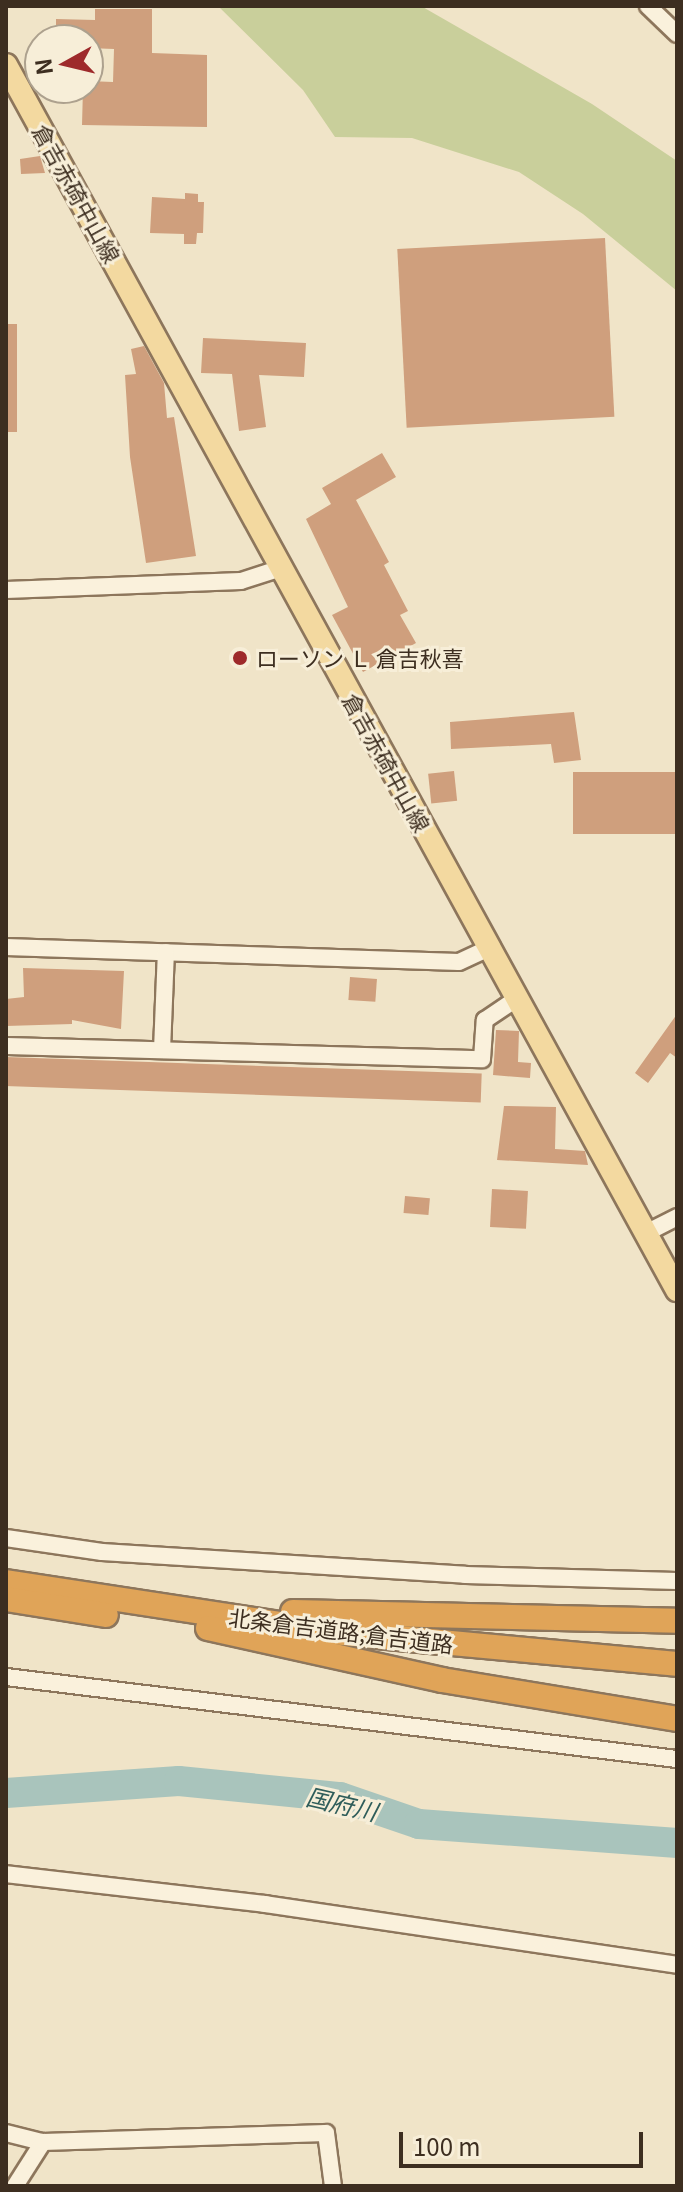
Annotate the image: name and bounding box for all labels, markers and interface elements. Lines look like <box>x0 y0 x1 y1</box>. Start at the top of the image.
north arrow <box>24 24 104 104</box>
text: N <box>25 57 59 77</box>
street label: 倉吉赤碕中山線 <box>28 119 126 267</box>
place label: ローソン Ｌ 倉吉秋喜 <box>256 645 464 671</box>
marker: ローソン Ｌ 倉吉秋喜 <box>231 649 249 667</box>
street label: 倉吉赤碕中山線 <box>338 688 436 836</box>
street label: 北条倉吉道路;倉吉道路 <box>227 1603 455 1657</box>
water label: 国府川 <box>304 1781 380 1825</box>
scale bar <box>403 2116 647 2166</box>
text: 100 m <box>413 2128 481 2163</box>

